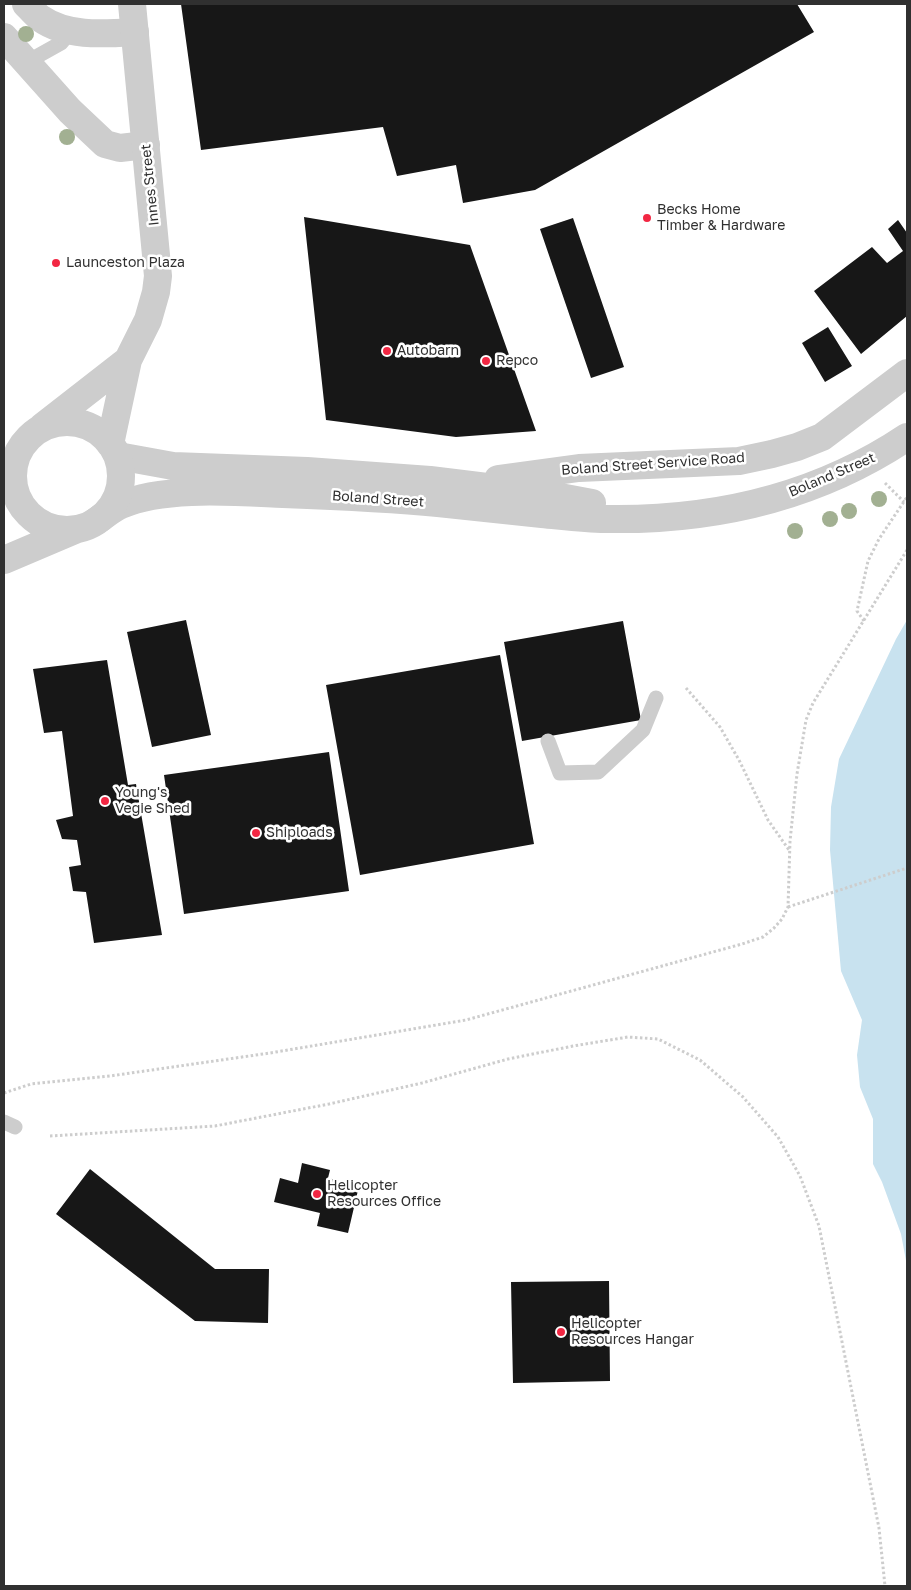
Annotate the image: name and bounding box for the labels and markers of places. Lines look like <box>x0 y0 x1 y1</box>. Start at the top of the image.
place label: Becks Home Timber & Hardware <box>657 202 785 234</box>
marker: Becks Home Timber & Hardware <box>641 212 653 224</box>
place label: Launceston Plaza <box>66 255 185 271</box>
marker: Launceston Plaza <box>50 257 62 269</box>
place label: Autobarn <box>397 343 459 359</box>
marker: Autobarn <box>381 345 393 357</box>
place label: Repco <box>496 353 538 369</box>
marker: Repco <box>480 355 492 367</box>
place label: Young's Vegie Shed <box>115 785 190 818</box>
marker: Young's Vegie Shed <box>99 795 111 807</box>
place label: Shiploads <box>266 825 333 841</box>
marker: Shiploads <box>250 827 262 839</box>
place label: Helicopter Resources Office <box>327 1178 441 1210</box>
marker: Helicopter Resources Office <box>311 1188 323 1200</box>
place label: Helicopter Resources Hangar <box>571 1316 694 1348</box>
marker: Helicopter Resources Hangar <box>555 1326 567 1338</box>

